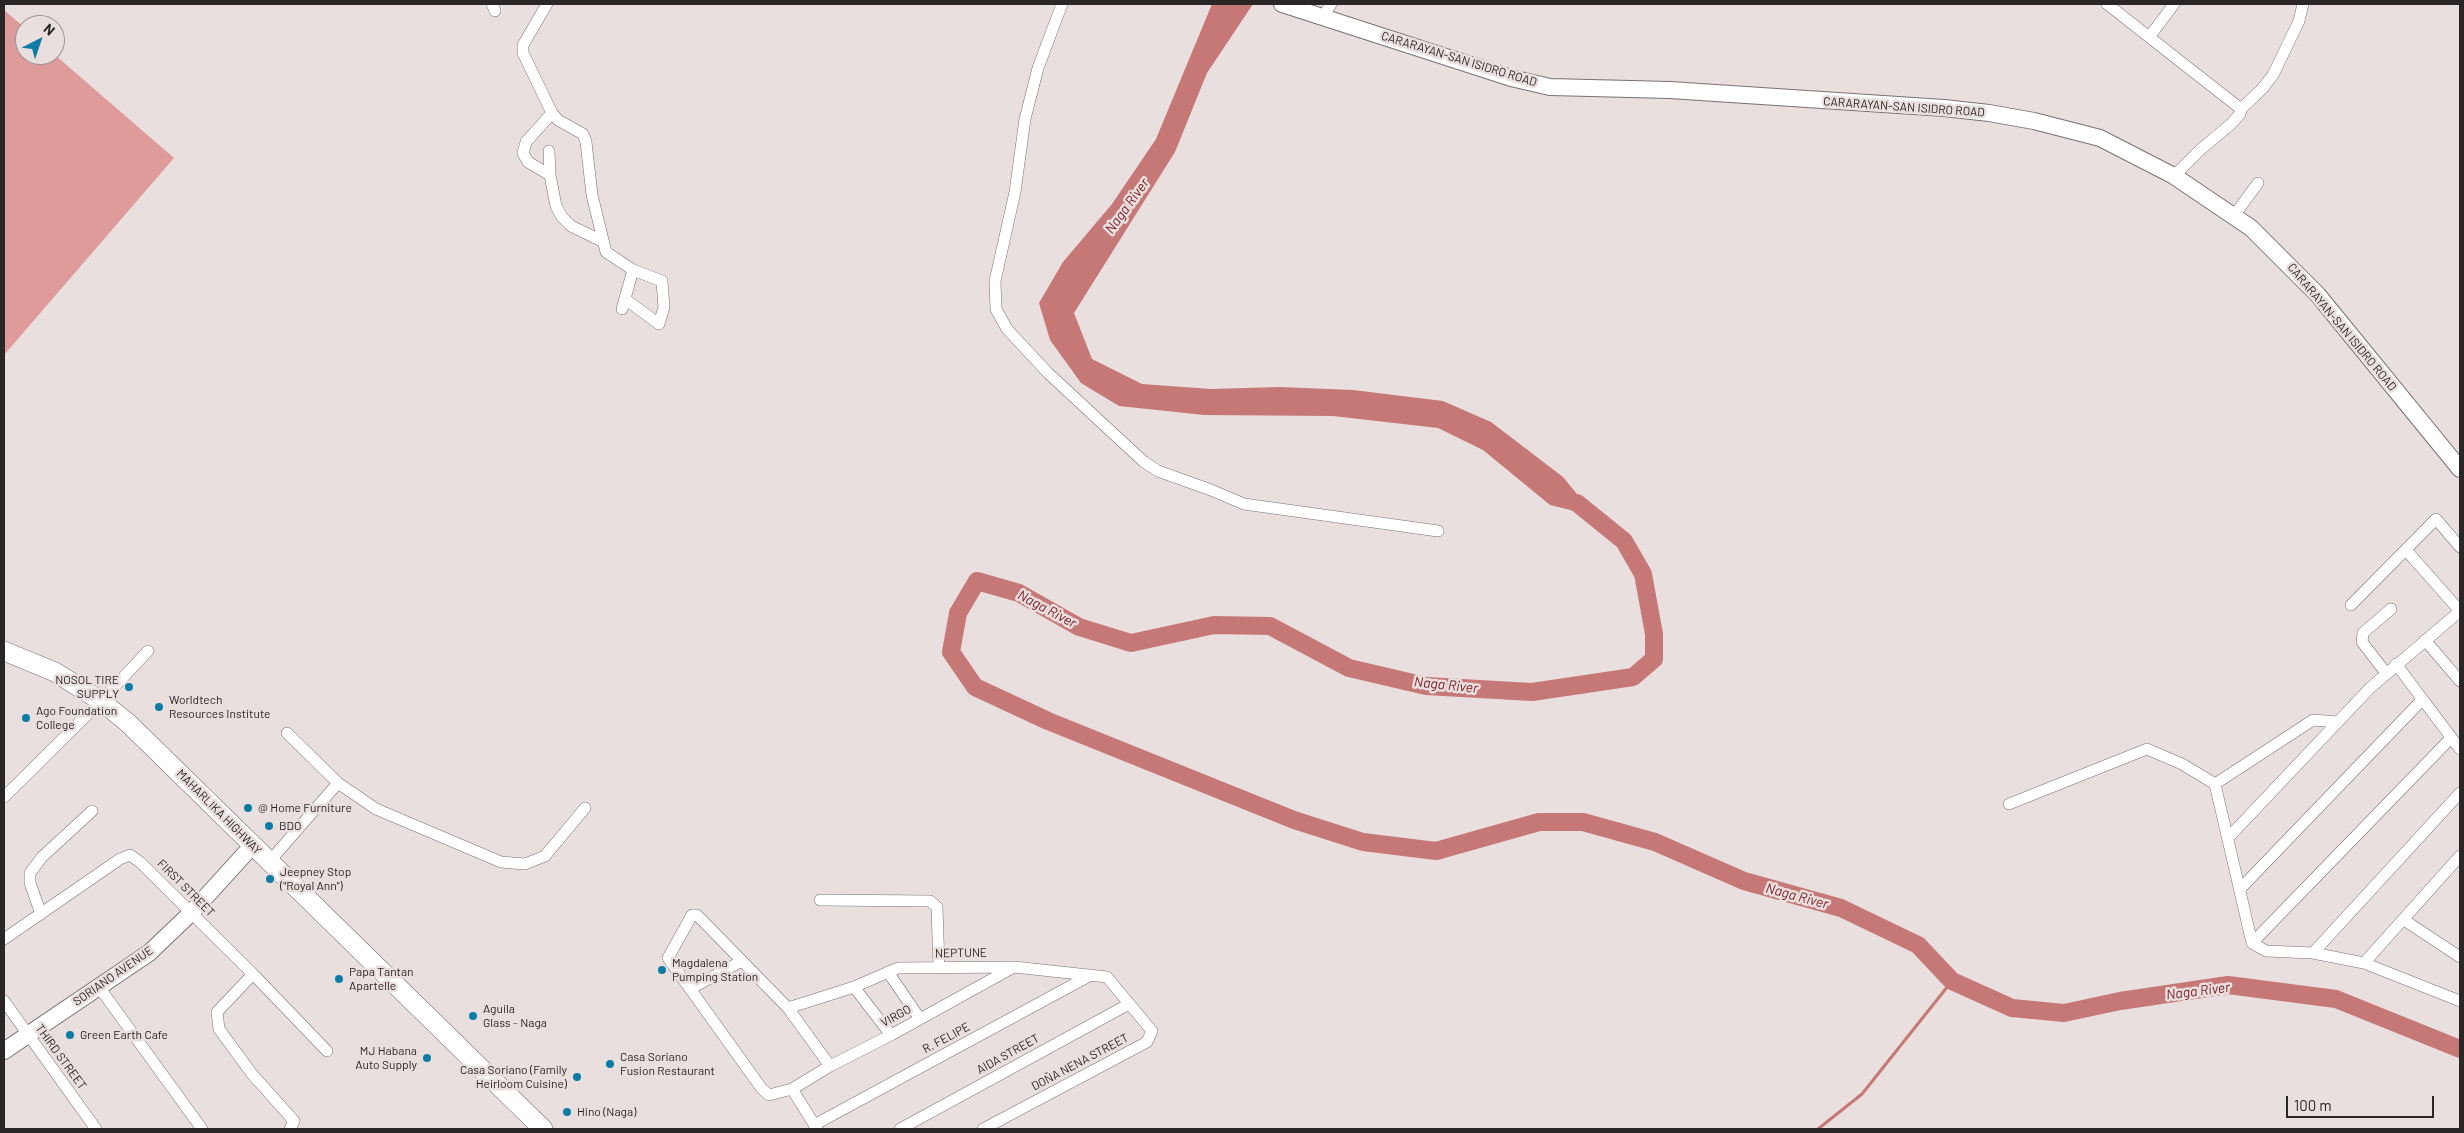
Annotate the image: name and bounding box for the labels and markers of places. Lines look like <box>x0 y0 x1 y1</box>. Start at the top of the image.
place label: NOSOL TIRE SUPPLY <box>55 673 119 701</box>
marker: NOSOL TIRE SUPPLY <box>123 681 135 693</box>
place label: Worldtech Resources Institute <box>169 693 270 721</box>
marker: Worldtech Resources Institute <box>153 701 165 713</box>
place label: Ago Foundation College <box>36 704 117 732</box>
marker: Ago Foundation College <box>20 712 32 724</box>
place label: @ Home Furniture <box>258 801 352 815</box>
marker: @ Home Furniture <box>242 802 254 814</box>
place label: BDO <box>279 819 301 833</box>
marker: BDO <box>263 820 275 832</box>
place label: Jeepney Stop ("Royal Ann") <box>280 865 351 893</box>
marker: Jeepney Stop ("Royal Ann") <box>264 873 276 885</box>
place label: Magdalena Pumping Station <box>672 956 758 984</box>
marker: Magdalena Pumping Station <box>656 964 668 976</box>
place label: Papa Tantan Apartelle <box>349 965 414 993</box>
marker: Papa Tantan Apartelle <box>333 973 345 985</box>
place label: Aguila Glass - Naga <box>483 1002 547 1030</box>
marker: Aguila Glass - Naga <box>467 1010 479 1022</box>
place label: Green Earth Cafe <box>80 1028 168 1042</box>
marker: Green Earth Cafe <box>64 1029 76 1041</box>
place label: MJ Habana Auto Supply <box>355 1044 417 1072</box>
place label: Casa Soriano Fusion Restaurant <box>620 1050 715 1078</box>
marker: MJ Habana Auto Supply <box>421 1052 433 1064</box>
marker: Casa Soriano Fusion Restaurant <box>604 1058 616 1070</box>
place label: Casa Soriano (Family Heirloom Cuisine) <box>460 1063 567 1091</box>
marker: Casa Soriano (Family Heirloom Cuisine) <box>571 1071 583 1083</box>
place label: Hino (Naga) <box>577 1105 636 1119</box>
marker: Hino (Naga) <box>561 1106 573 1118</box>

